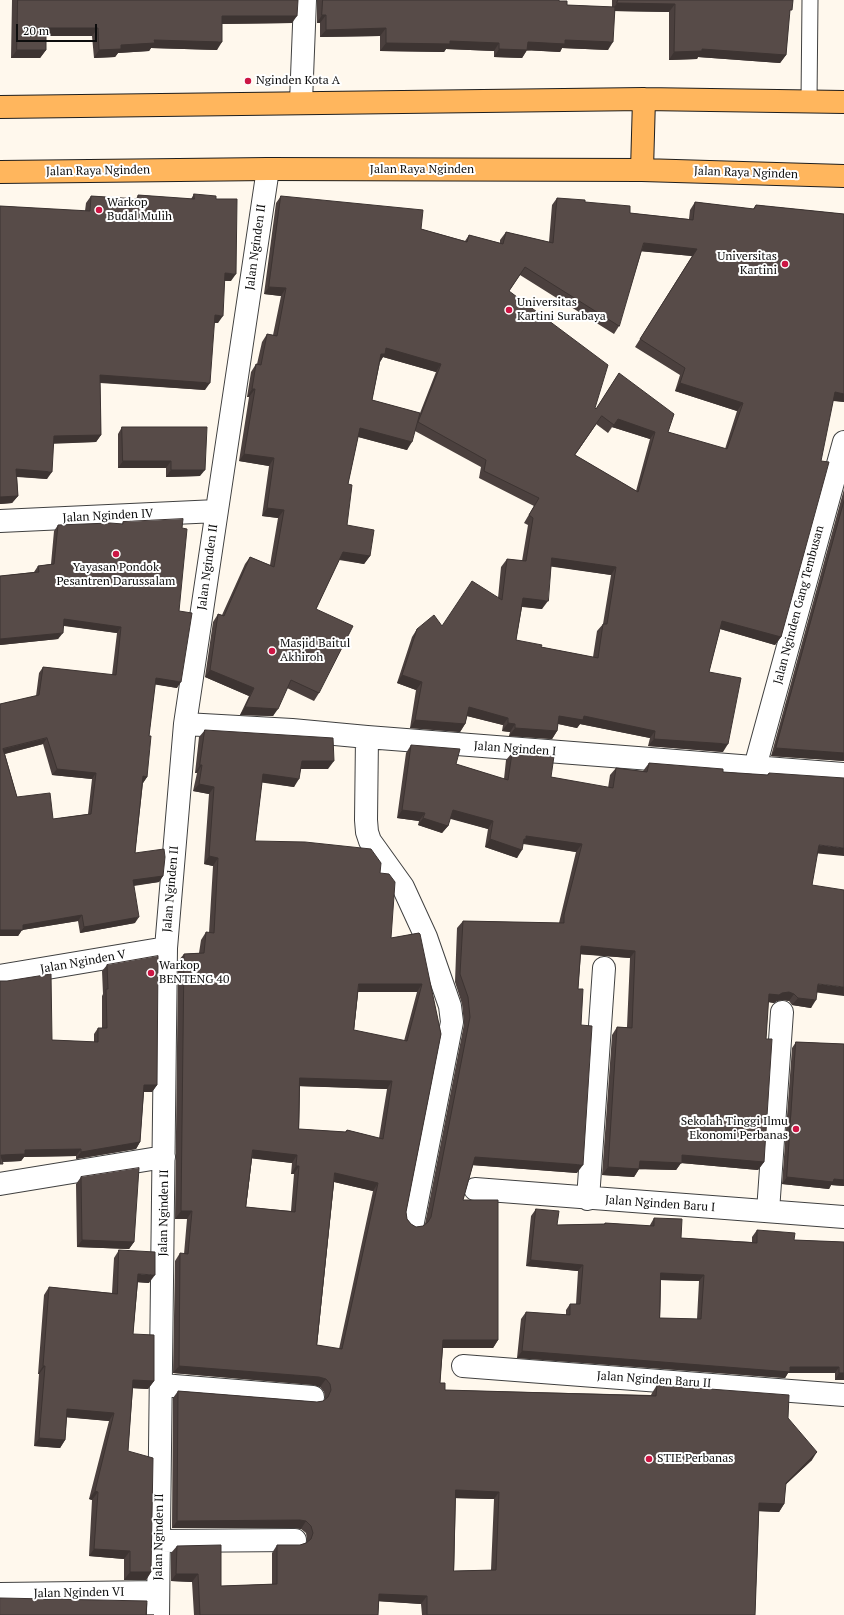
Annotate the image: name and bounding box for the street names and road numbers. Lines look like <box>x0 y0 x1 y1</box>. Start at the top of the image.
street label: Jalan Raya Nginden <box>46 163 150 179</box>
street label: Jalan Raya Nginden <box>370 163 474 177</box>
street label: Jalan Raya Nginden <box>694 164 798 182</box>
street label: Jalan Nginden II <box>243 203 269 291</box>
street label: Jalan Nginden IV <box>62 506 154 526</box>
street label: Jalan Nginden II <box>195 523 221 611</box>
street label: Jalan Nginden Gang Tembusan <box>771 524 827 686</box>
street label: Jalan Nginden I <box>473 739 557 759</box>
street label: Jalan Nginden II <box>160 845 182 933</box>
street label: Jalan Nginden V <box>39 947 127 977</box>
street label: Jalan Nginden II <box>156 1169 172 1257</box>
street label: Jalan Nginden Baru I <box>604 1193 716 1215</box>
street label: Jalan Nginden Baru II <box>596 1369 712 1391</box>
street label: Jalan Nginden II <box>151 1493 167 1581</box>
street label: Jalan Nginden VI <box>33 1585 125 1601</box>

